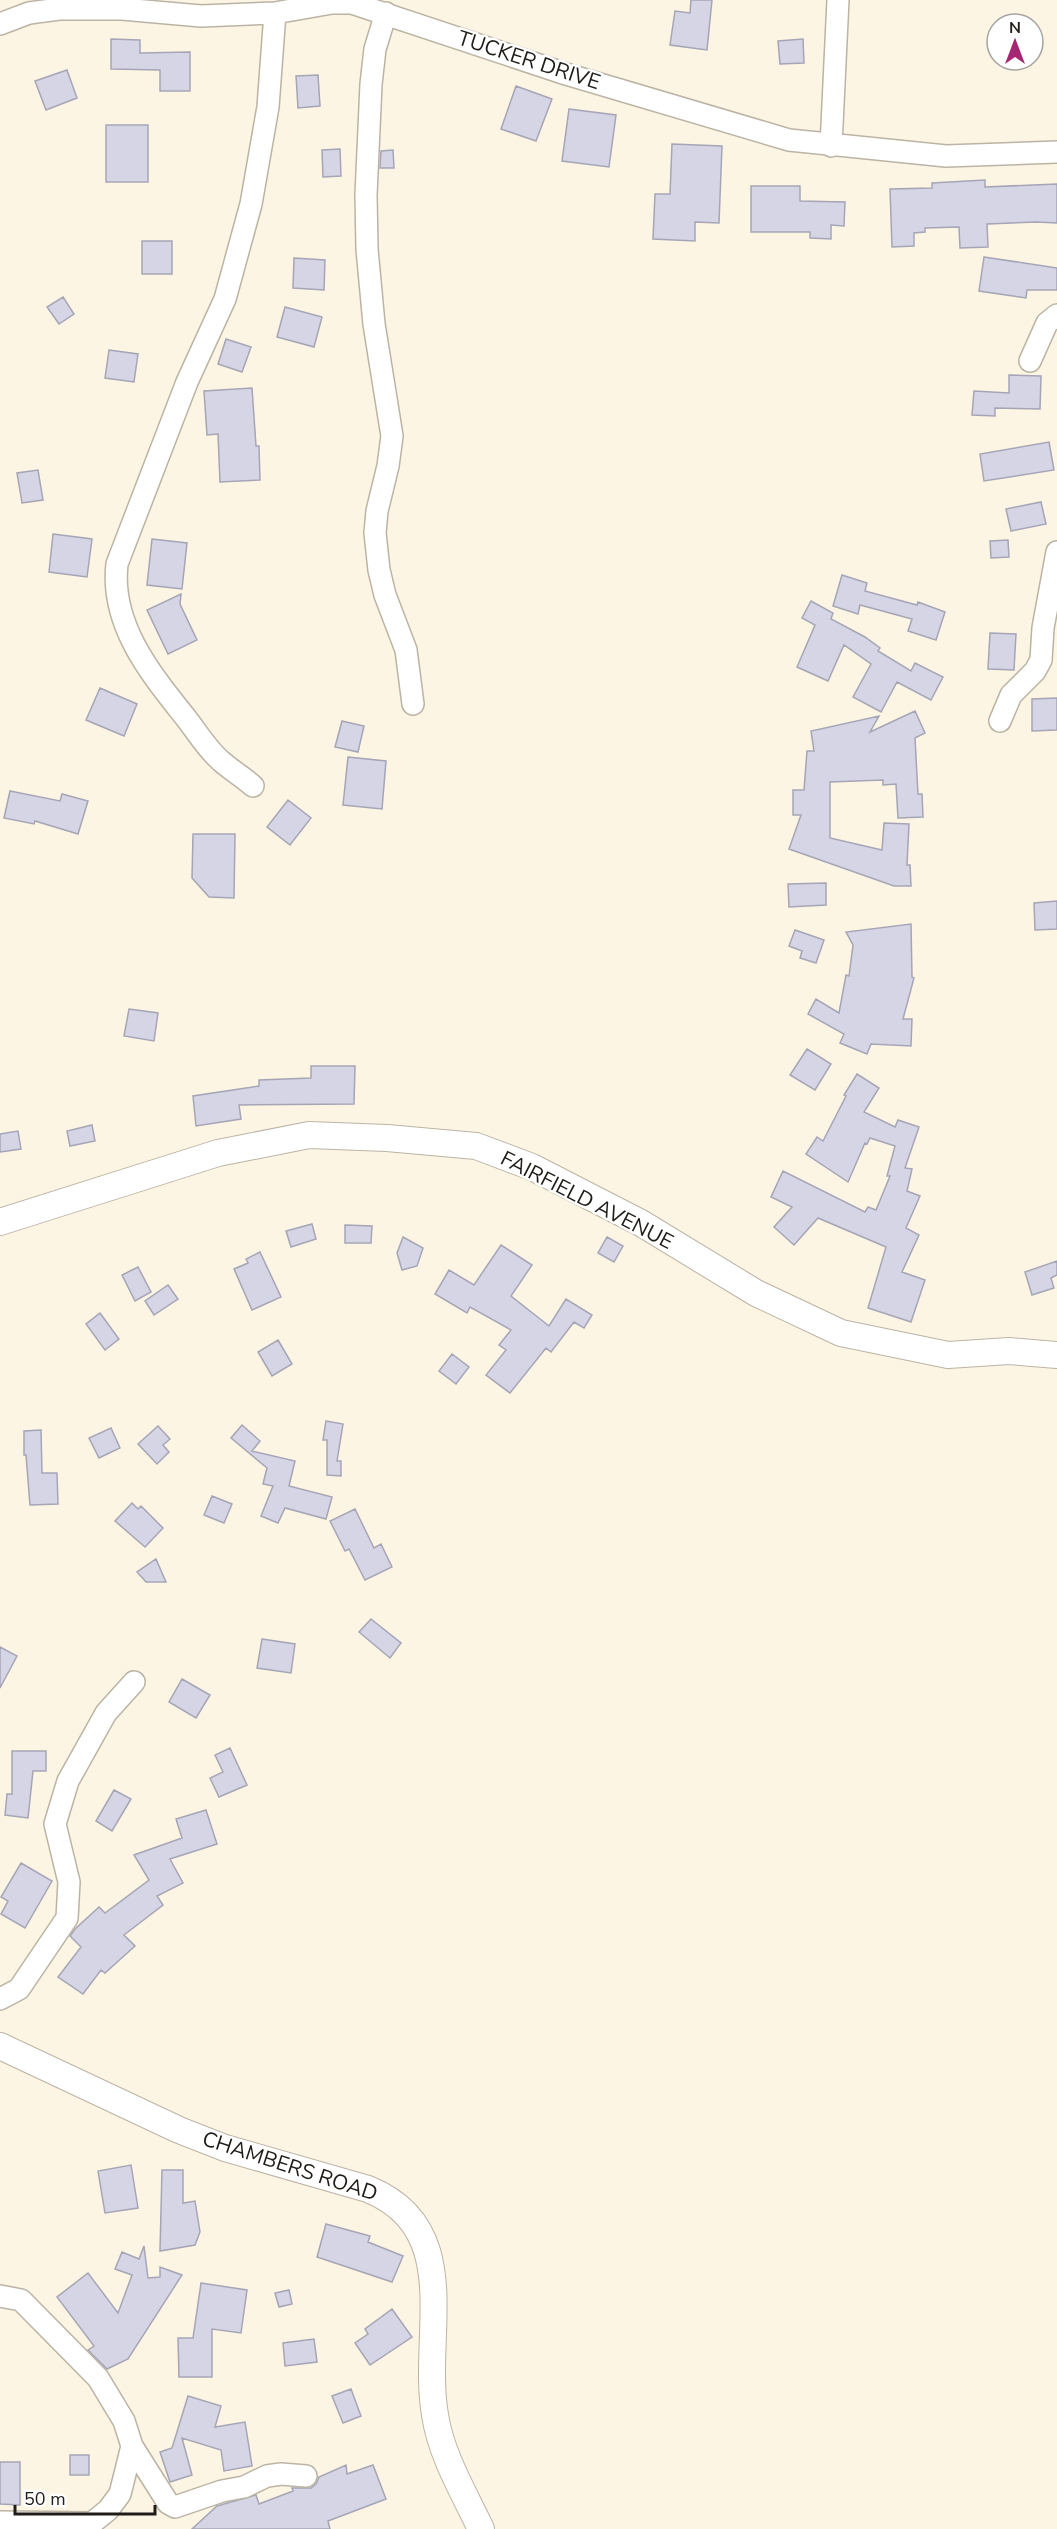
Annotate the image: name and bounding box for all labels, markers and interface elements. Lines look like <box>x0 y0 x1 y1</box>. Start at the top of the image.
north arrow <box>985 12 1045 72</box>
text: N <box>1009 17 1021 39</box>
street label: TUCKER DRIVE <box>454 24 604 96</box>
street label: FAIRFIELD AVENUE <box>496 1144 678 1256</box>
street label: CHAMBERS ROAD <box>199 2124 381 2208</box>
scale bar <box>15 2478 154 2516</box>
text: 50 m <box>24 2487 66 2511</box>

